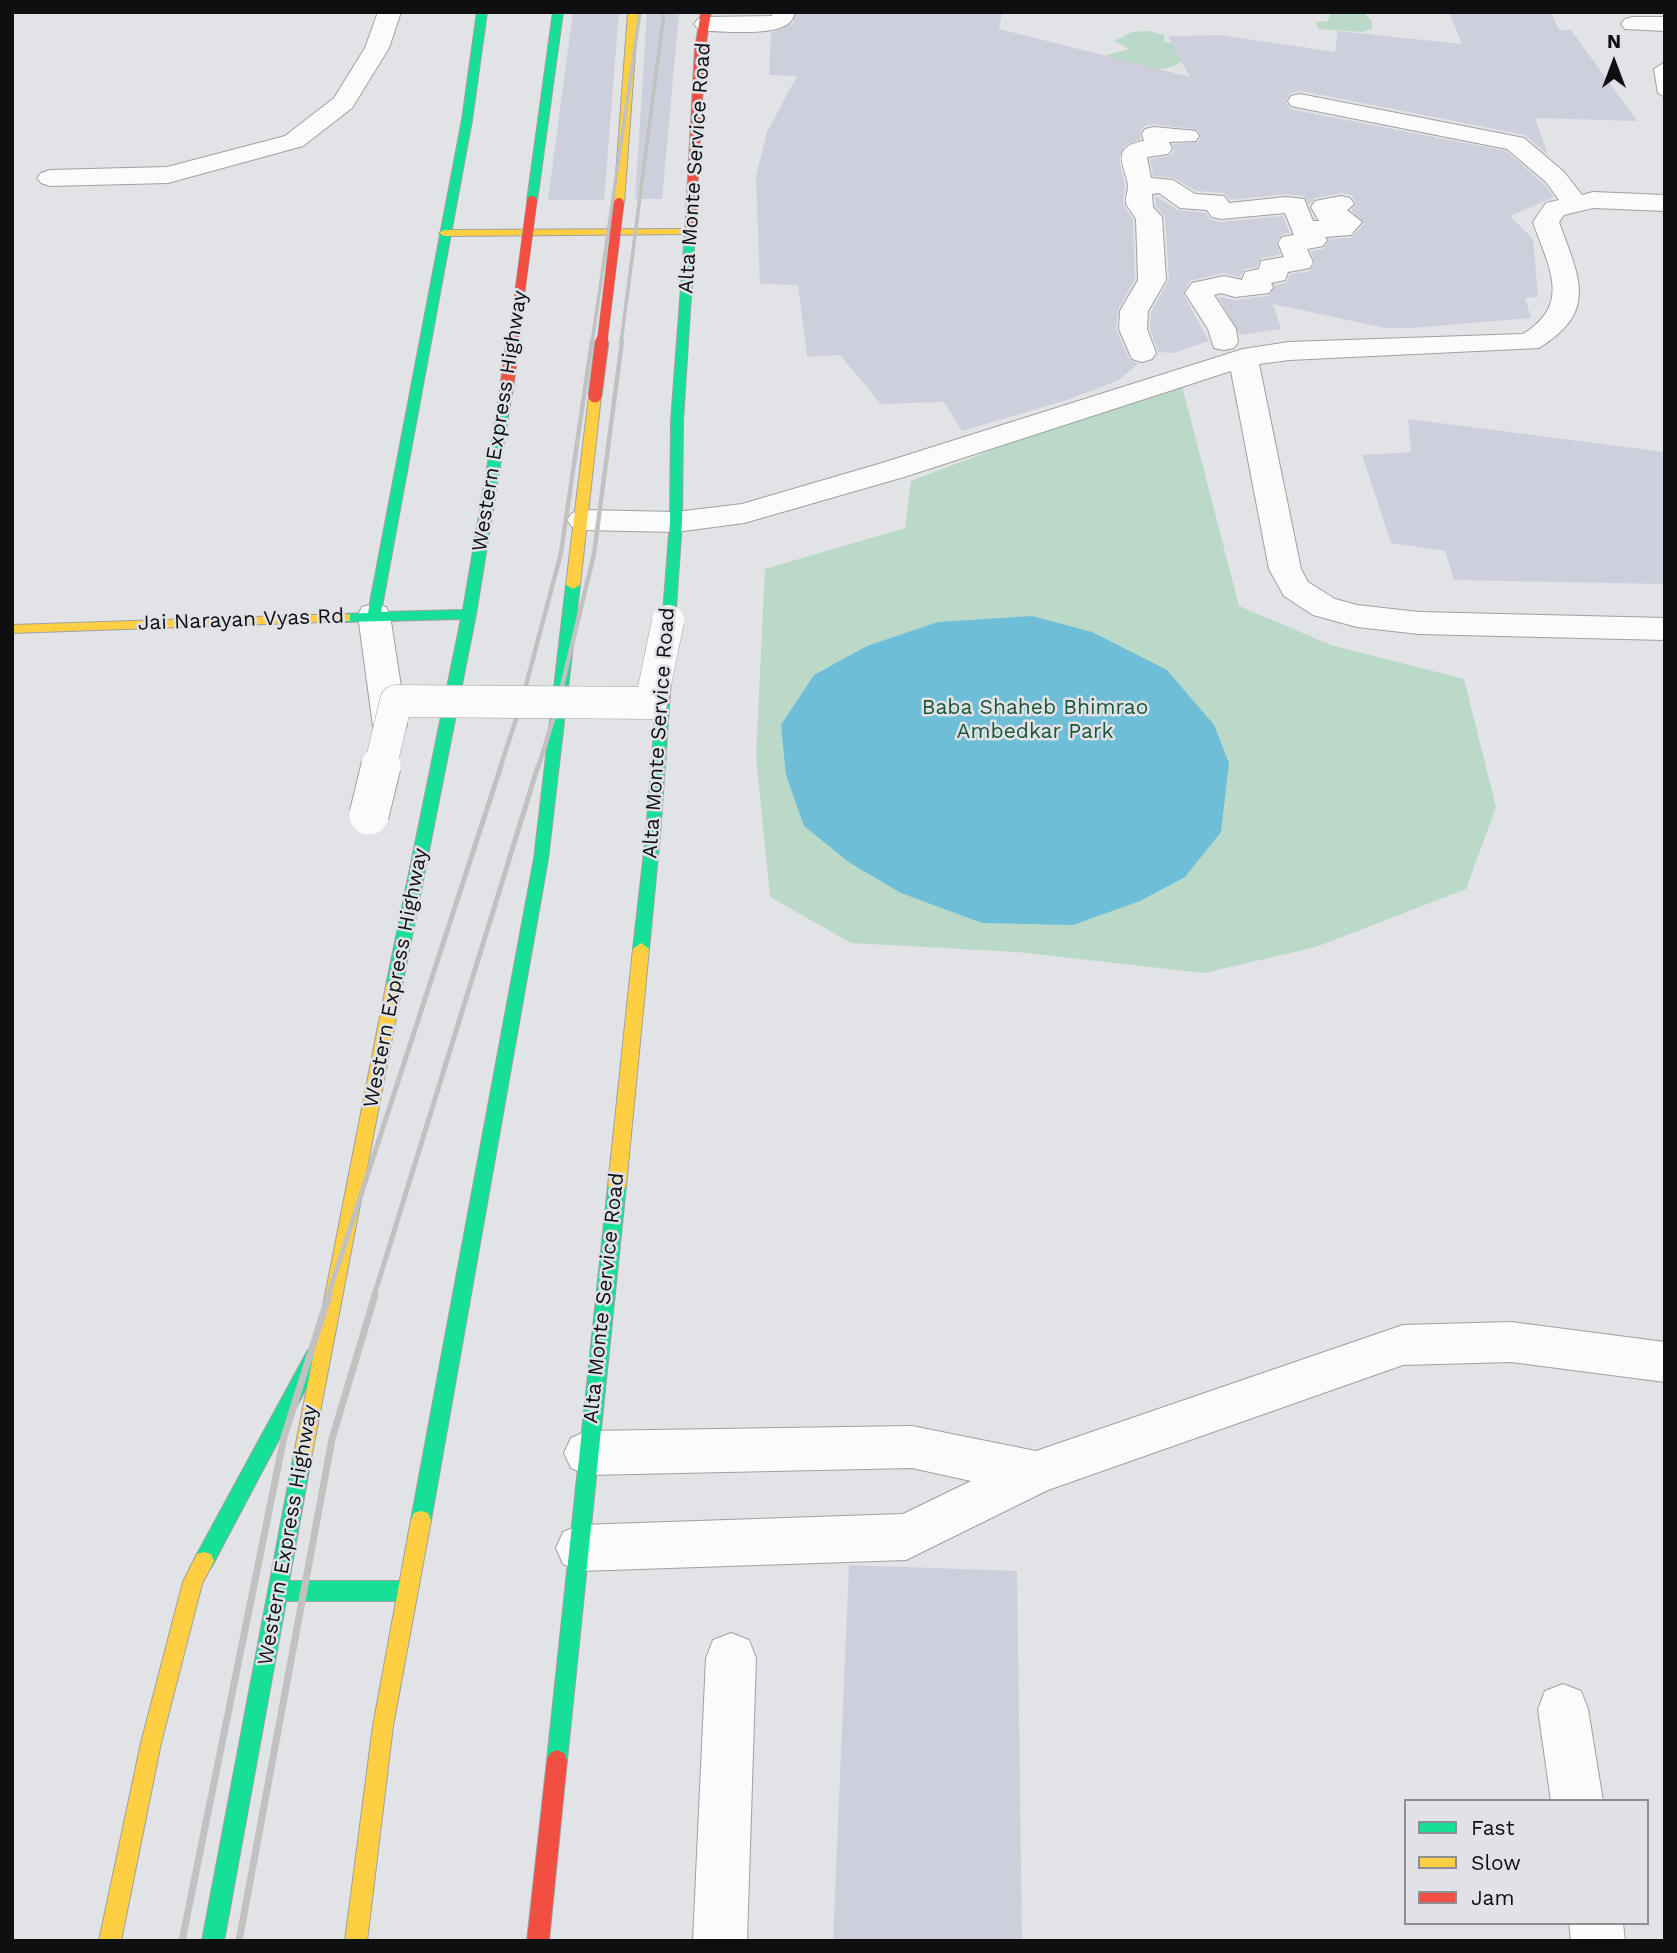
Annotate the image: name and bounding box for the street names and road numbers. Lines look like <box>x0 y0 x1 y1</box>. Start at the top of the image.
street label: Alta Monte Service Road <box>674 41 716 295</box>
street label: Western Express Highway <box>467 289 533 553</box>
street label: Jai Narayan Vyas Rd <box>137 604 345 636</box>
street label: Alta Monte Service Road <box>638 606 680 860</box>
street label: Western Express Highway <box>358 846 434 1110</box>
street label: Alta Monte Service Road <box>578 1171 630 1425</box>
street label: Western Express Highway <box>253 1403 323 1667</box>

